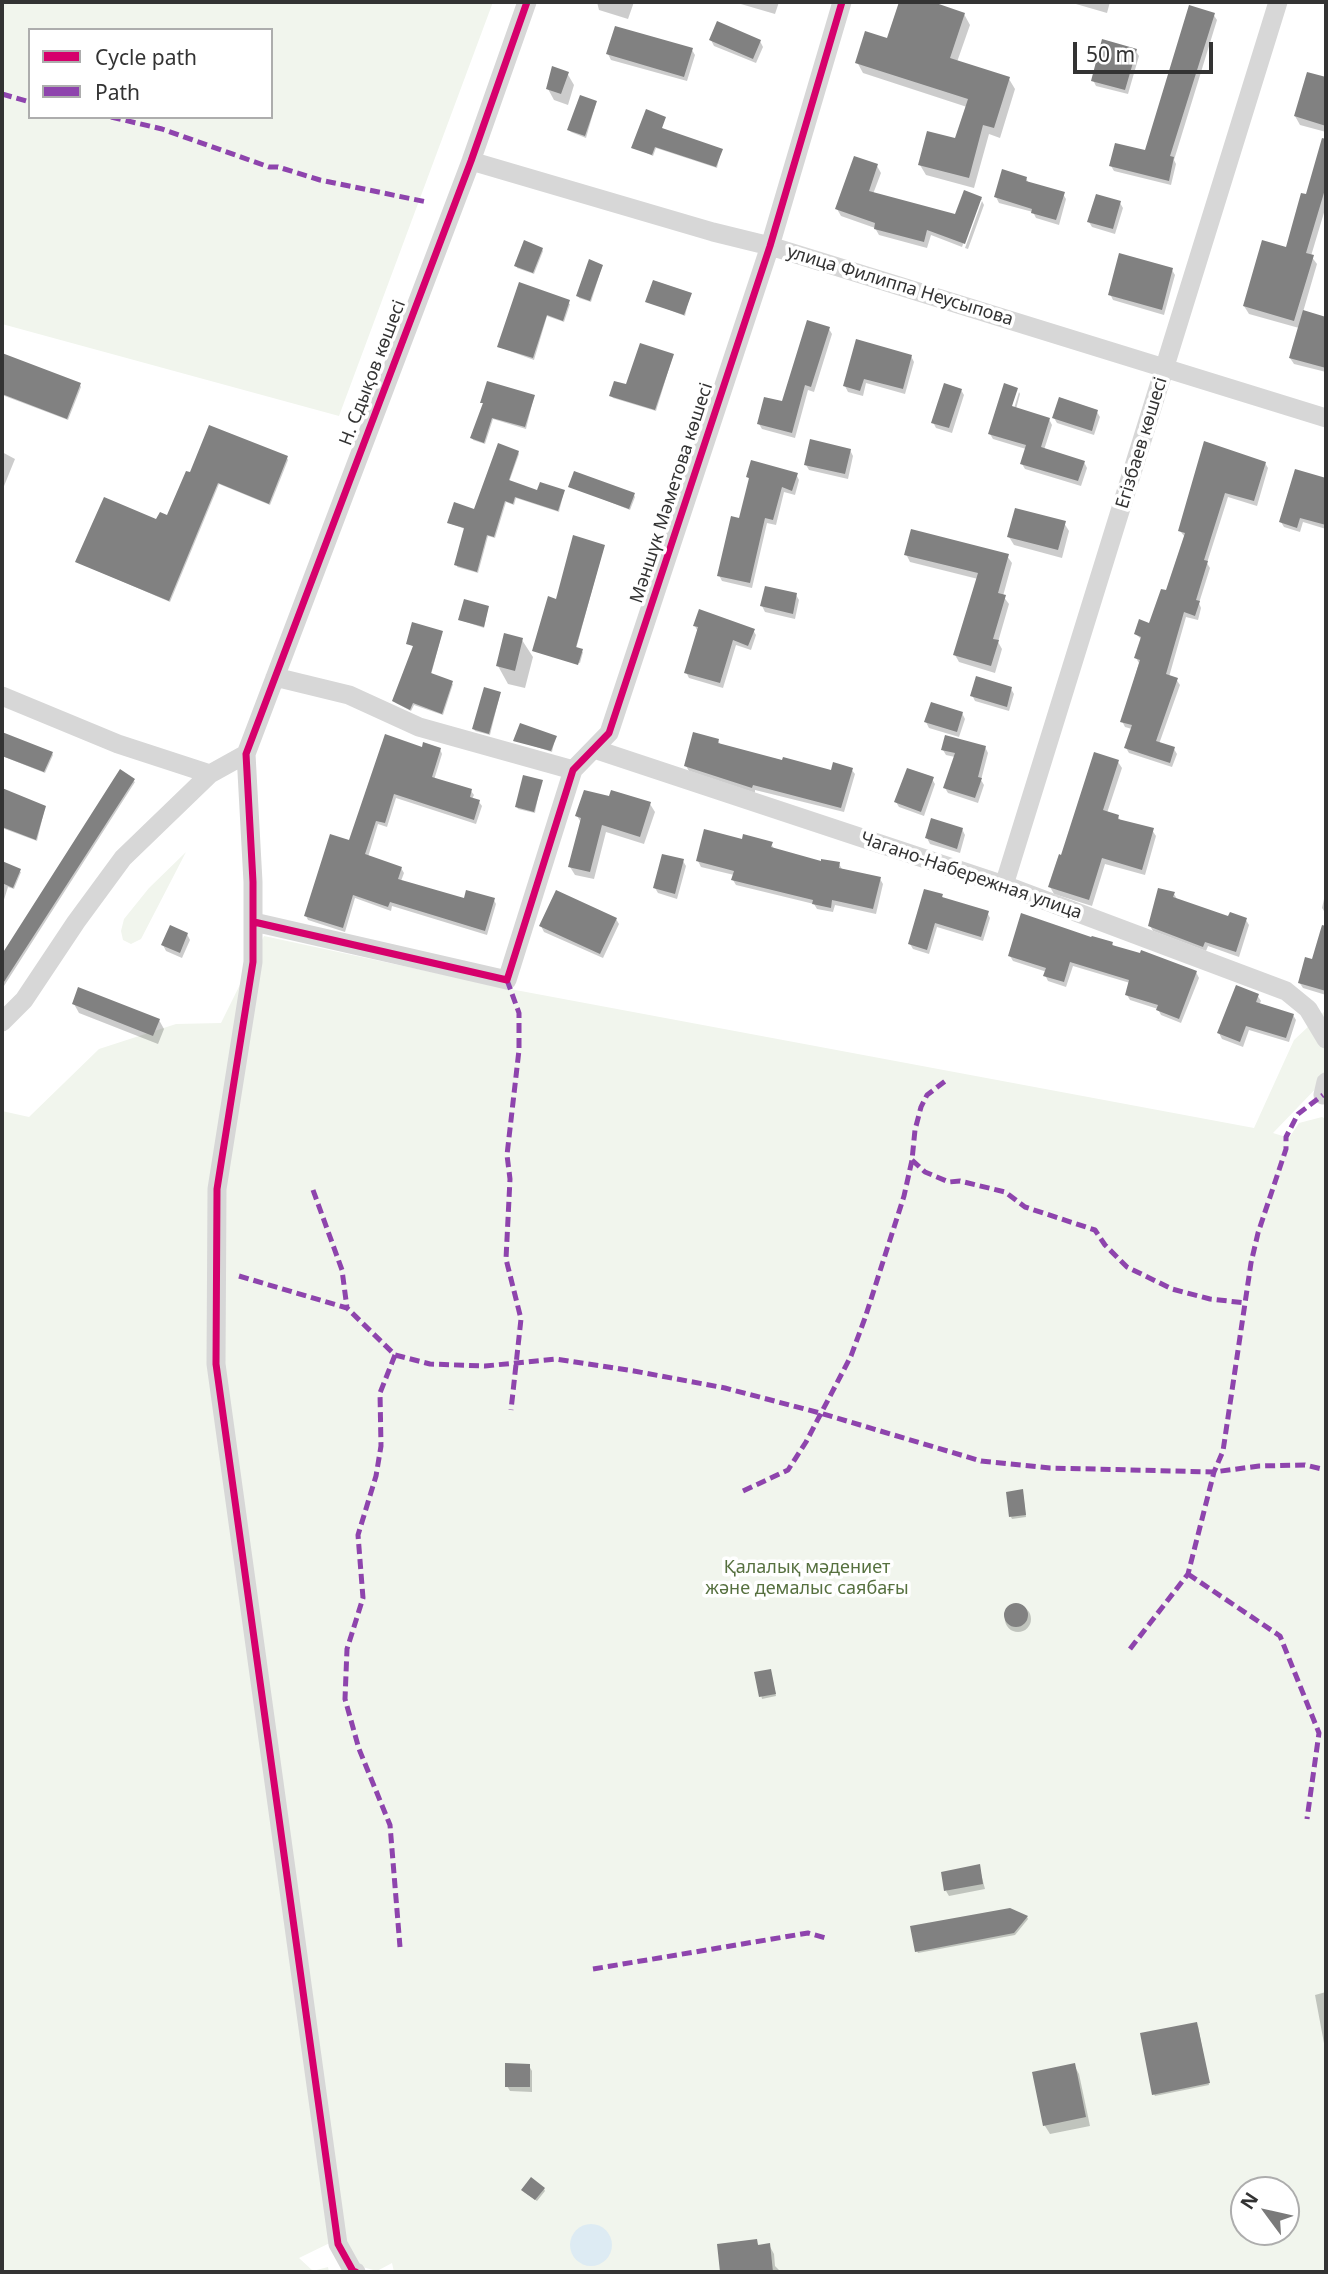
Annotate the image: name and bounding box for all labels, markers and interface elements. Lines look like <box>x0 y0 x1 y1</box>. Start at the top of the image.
legend <box>28 28 273 119</box>
scale bar <box>1076 28 1216 72</box>
text: 50 m <box>1086 40 1135 68</box>
text: Cycle path <box>95 43 197 71</box>
text: Path <box>95 78 140 106</box>
street label: улица Филиппа Неусыпова <box>784 241 1016 331</box>
street label: Н. Сдықов көшесі <box>335 297 411 449</box>
street label: Егізбаев көшесі <box>1112 375 1172 511</box>
street label: Мәншүк Мәметова көшесі <box>626 380 718 606</box>
street label: Чагано-Набережная улица <box>857 828 1085 924</box>
park label: Қалалық мәдениет және демалыс саябағы <box>705 1557 909 1600</box>
north arrow <box>1230 2176 1300 2246</box>
text: N <box>1234 2187 1264 2214</box>

